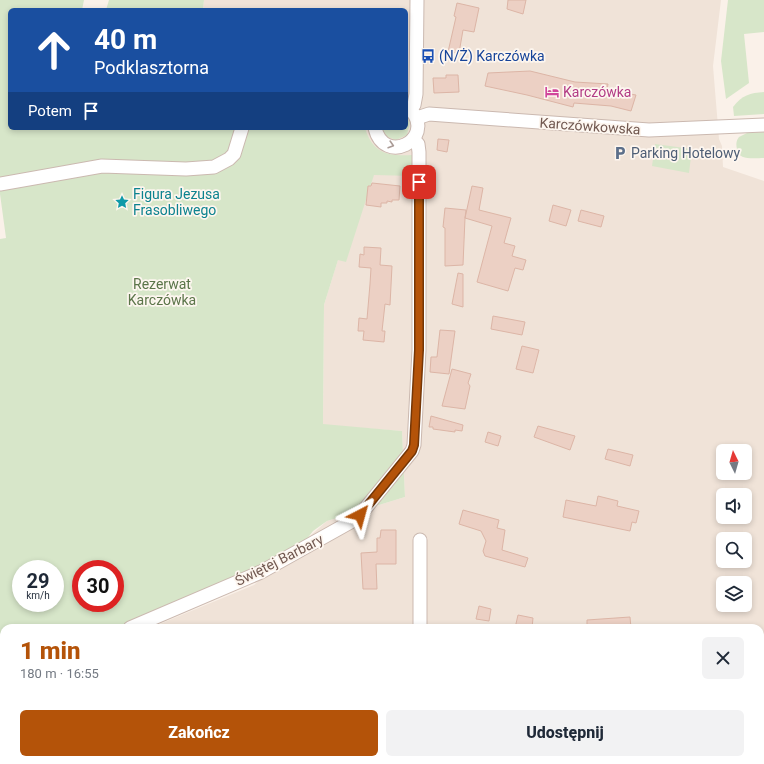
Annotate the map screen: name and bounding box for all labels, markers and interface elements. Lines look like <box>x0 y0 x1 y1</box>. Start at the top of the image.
text: 40 m <box>94 23 157 56</box>
icon: ahead <box>28 24 80 76</box>
bus stop icon: (N/Ż) Karczówka <box>420 48 436 64</box>
place label: (N/Ż) Karczówka <box>439 48 545 65</box>
text: Podklasztorna <box>94 57 209 78</box>
hotel icon: Karczówka <box>544 84 560 100</box>
place label: Karczówka <box>563 84 631 100</box>
icon: arrive <box>80 100 102 122</box>
text: Potem <box>28 102 72 120</box>
street label: Karczówkowska <box>539 114 641 138</box>
one-way arrow <box>388 140 395 149</box>
parking icon: Parking Hotelowy <box>612 145 628 161</box>
place label: Parking Hotelowy <box>631 145 741 161</box>
pin <box>402 165 436 199</box>
icon: arrive <box>408 171 430 193</box>
place label: Figura Jezusa Frasobliwego <box>133 186 220 218</box>
place icon: Figura Jezusa Frasobliwego <box>114 194 130 210</box>
park label: Rezerwat Karczówka <box>128 276 196 308</box>
north arrow <box>716 444 752 480</box>
map controls <box>716 444 752 612</box>
button: sound <box>716 488 752 524</box>
position arrow <box>339 494 381 536</box>
street label: Świętej Barbary <box>232 530 326 589</box>
button: search <box>716 532 752 568</box>
speed limit sign: 30 <box>72 560 124 612</box>
text: 29 <box>27 569 49 593</box>
button: layers <box>716 576 752 612</box>
text: km/h <box>26 590 50 601</box>
text: 1 min <box>20 637 81 665</box>
button: close <box>702 637 744 679</box>
text: 180 m · 16:55 <box>20 666 99 681</box>
button: Zakończ <box>20 710 378 756</box>
button: Udostępnij <box>386 710 744 756</box>

